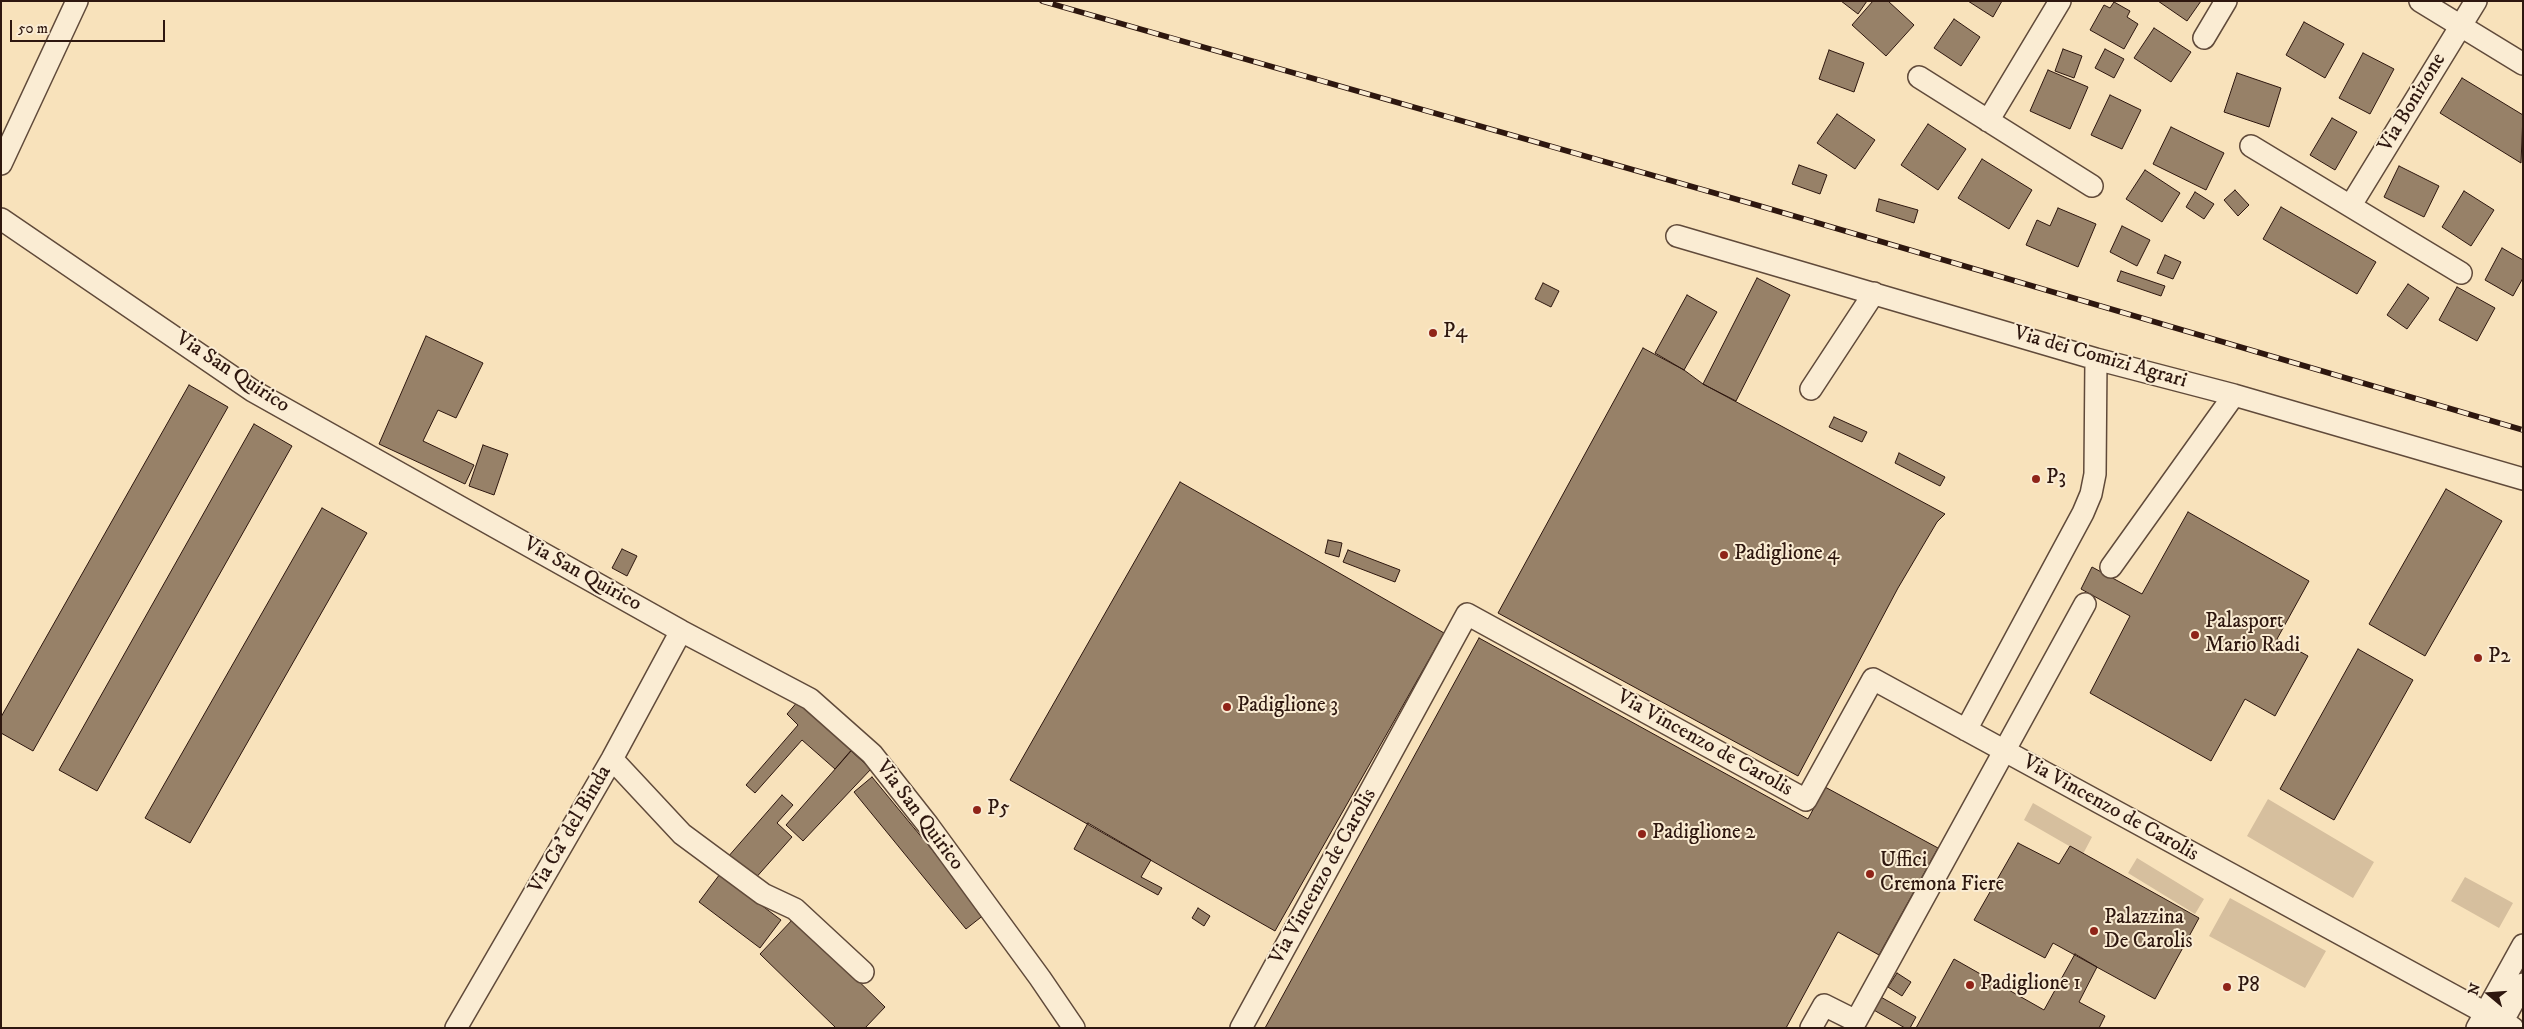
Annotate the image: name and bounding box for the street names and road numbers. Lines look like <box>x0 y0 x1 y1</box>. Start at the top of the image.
street label: Via Bonizone <box>2374 49 2452 157</box>
street label: Via dei Comizi Agrari <box>2010 321 2190 395</box>
street label: Via San Quirico <box>170 327 294 419</box>
street label: Via San Quirico <box>519 532 645 618</box>
street label: Via Vincenzo de Carolis <box>1612 685 1796 803</box>
street label: Via Vincenzo de Carolis <box>2018 750 2202 868</box>
street label: Via San Quirico <box>870 756 968 876</box>
street label: Via Ca' del Binda <box>524 762 618 898</box>
street label: Via Vincenzo de Carolis <box>1265 785 1383 969</box>

